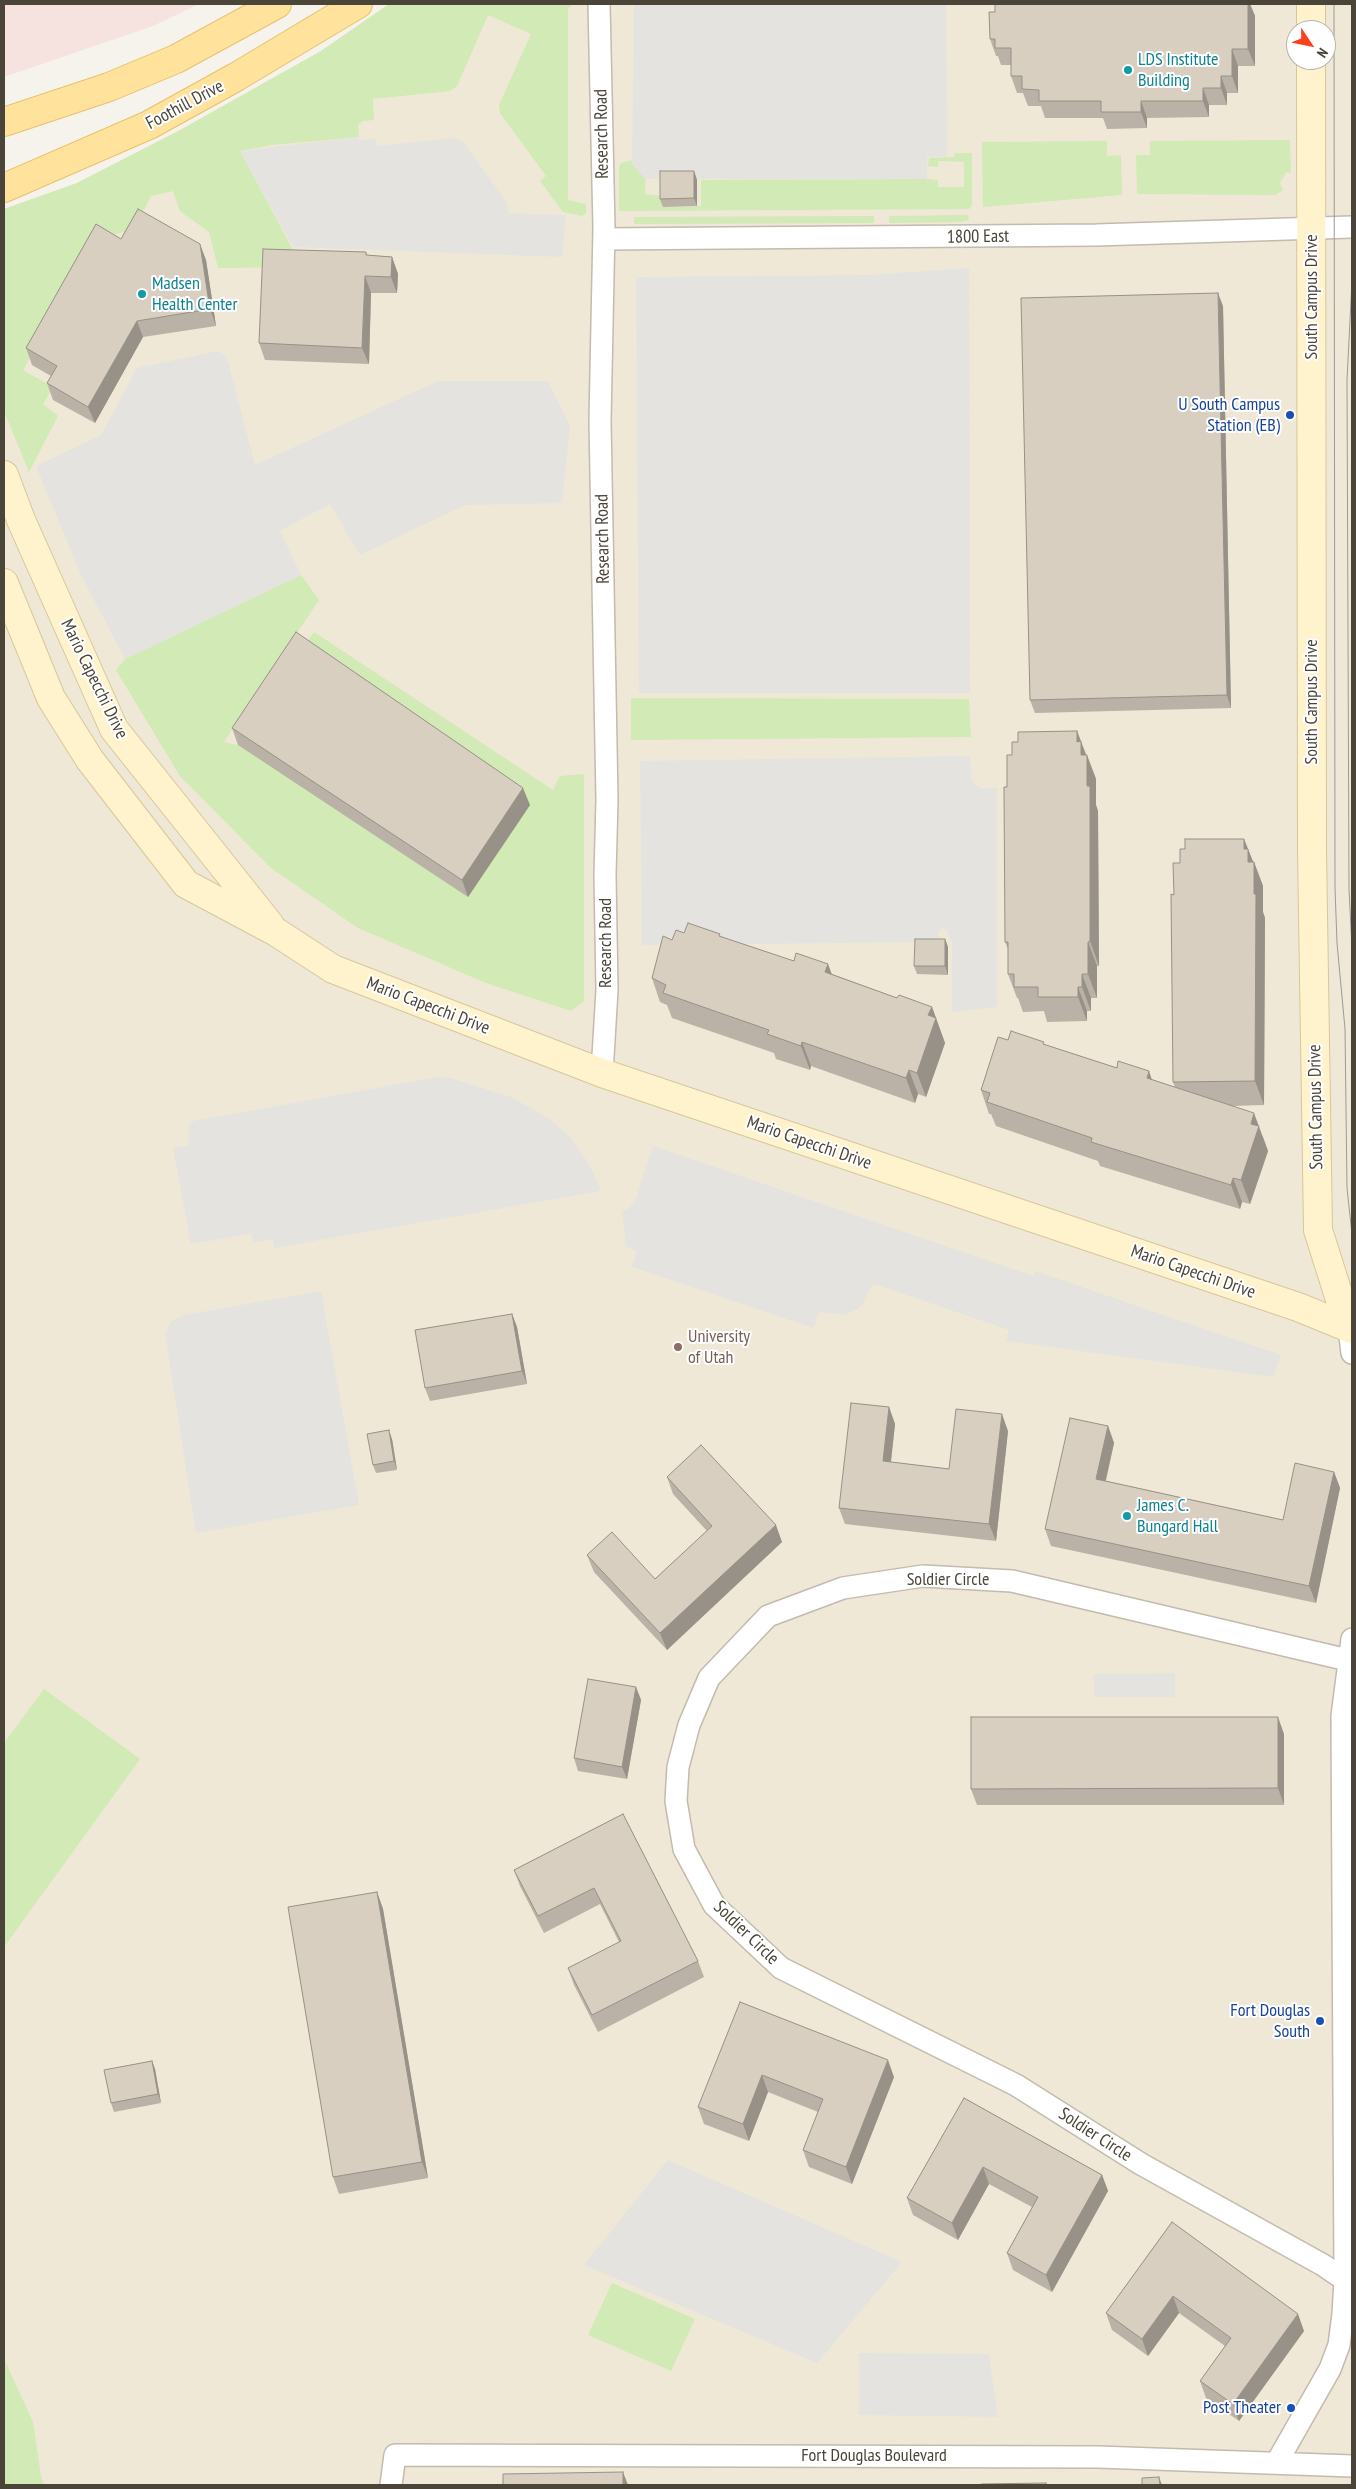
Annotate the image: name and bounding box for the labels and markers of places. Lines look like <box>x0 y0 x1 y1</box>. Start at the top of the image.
place label: LDS Institute Building <box>1138 49 1218 92</box>
marker: LDS Institute Building <box>1122 64 1134 76</box>
place label: Madsen Health Center <box>152 273 237 316</box>
marker: Madsen Health Center <box>136 288 148 300</box>
place label: U South Campus Station (EB) <box>1178 394 1280 436</box>
marker: U South Campus Station (EB) <box>1284 409 1296 421</box>
place label: University of Utah <box>688 1326 750 1368</box>
marker: University of Utah <box>672 1341 684 1353</box>
place label: James C. Bungard Hall <box>1137 1495 1218 1538</box>
marker: James C. Bungard Hall <box>1121 1510 1133 1522</box>
place label: Fort Douglas South <box>1230 2000 1310 2042</box>
marker: Fort Douglas South <box>1314 2015 1326 2027</box>
place label: Post Theater <box>1203 2397 1281 2419</box>
marker: Post Theater <box>1285 2402 1297 2414</box>

